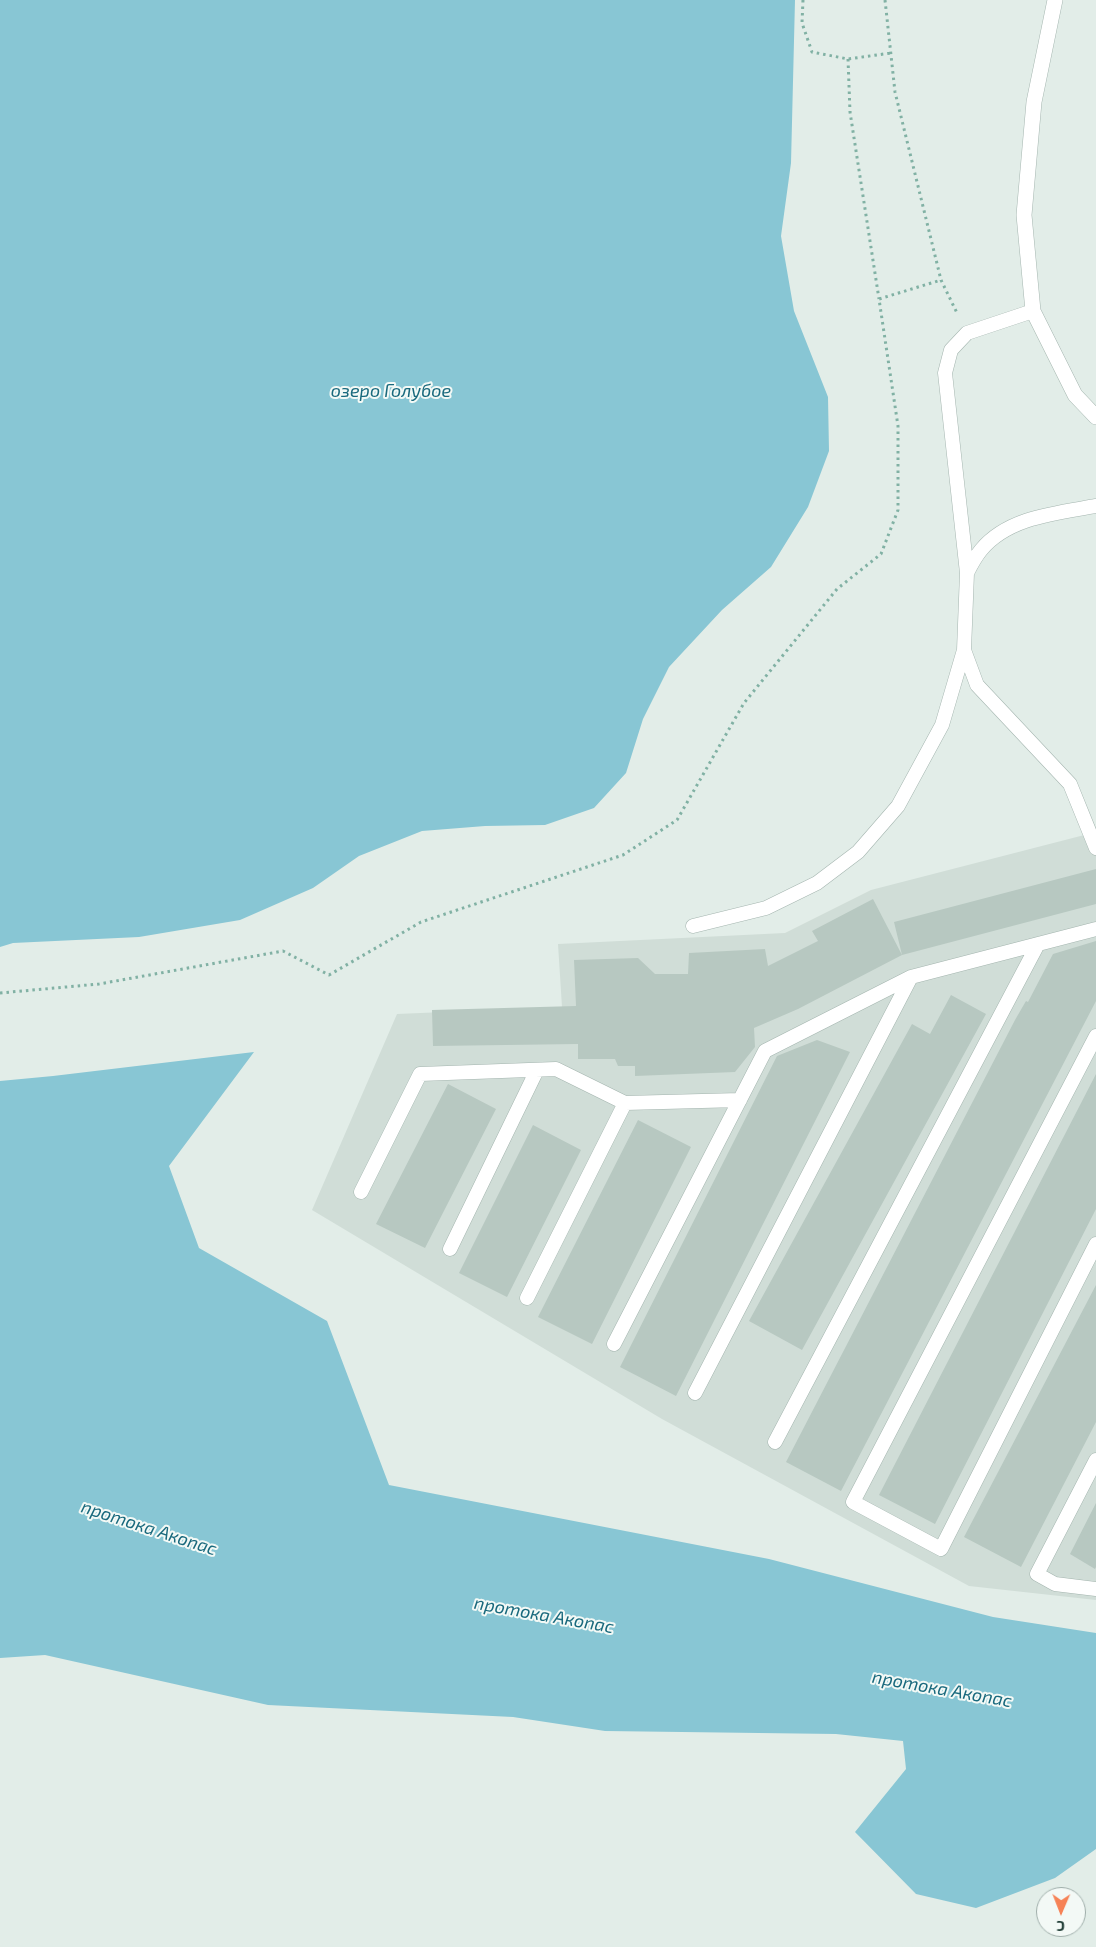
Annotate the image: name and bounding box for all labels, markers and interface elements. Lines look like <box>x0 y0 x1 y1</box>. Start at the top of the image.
water label: озеро Голубое <box>331 380 451 402</box>
water label: протока Акопас <box>78 1496 220 1560</box>
water label: протока Акопас <box>473 1592 615 1638</box>
water label: протока Акопас <box>871 1666 1013 1712</box>
north arrow <box>1036 1887 1086 1937</box>
text: С <box>1056 1918 1065 1935</box>

